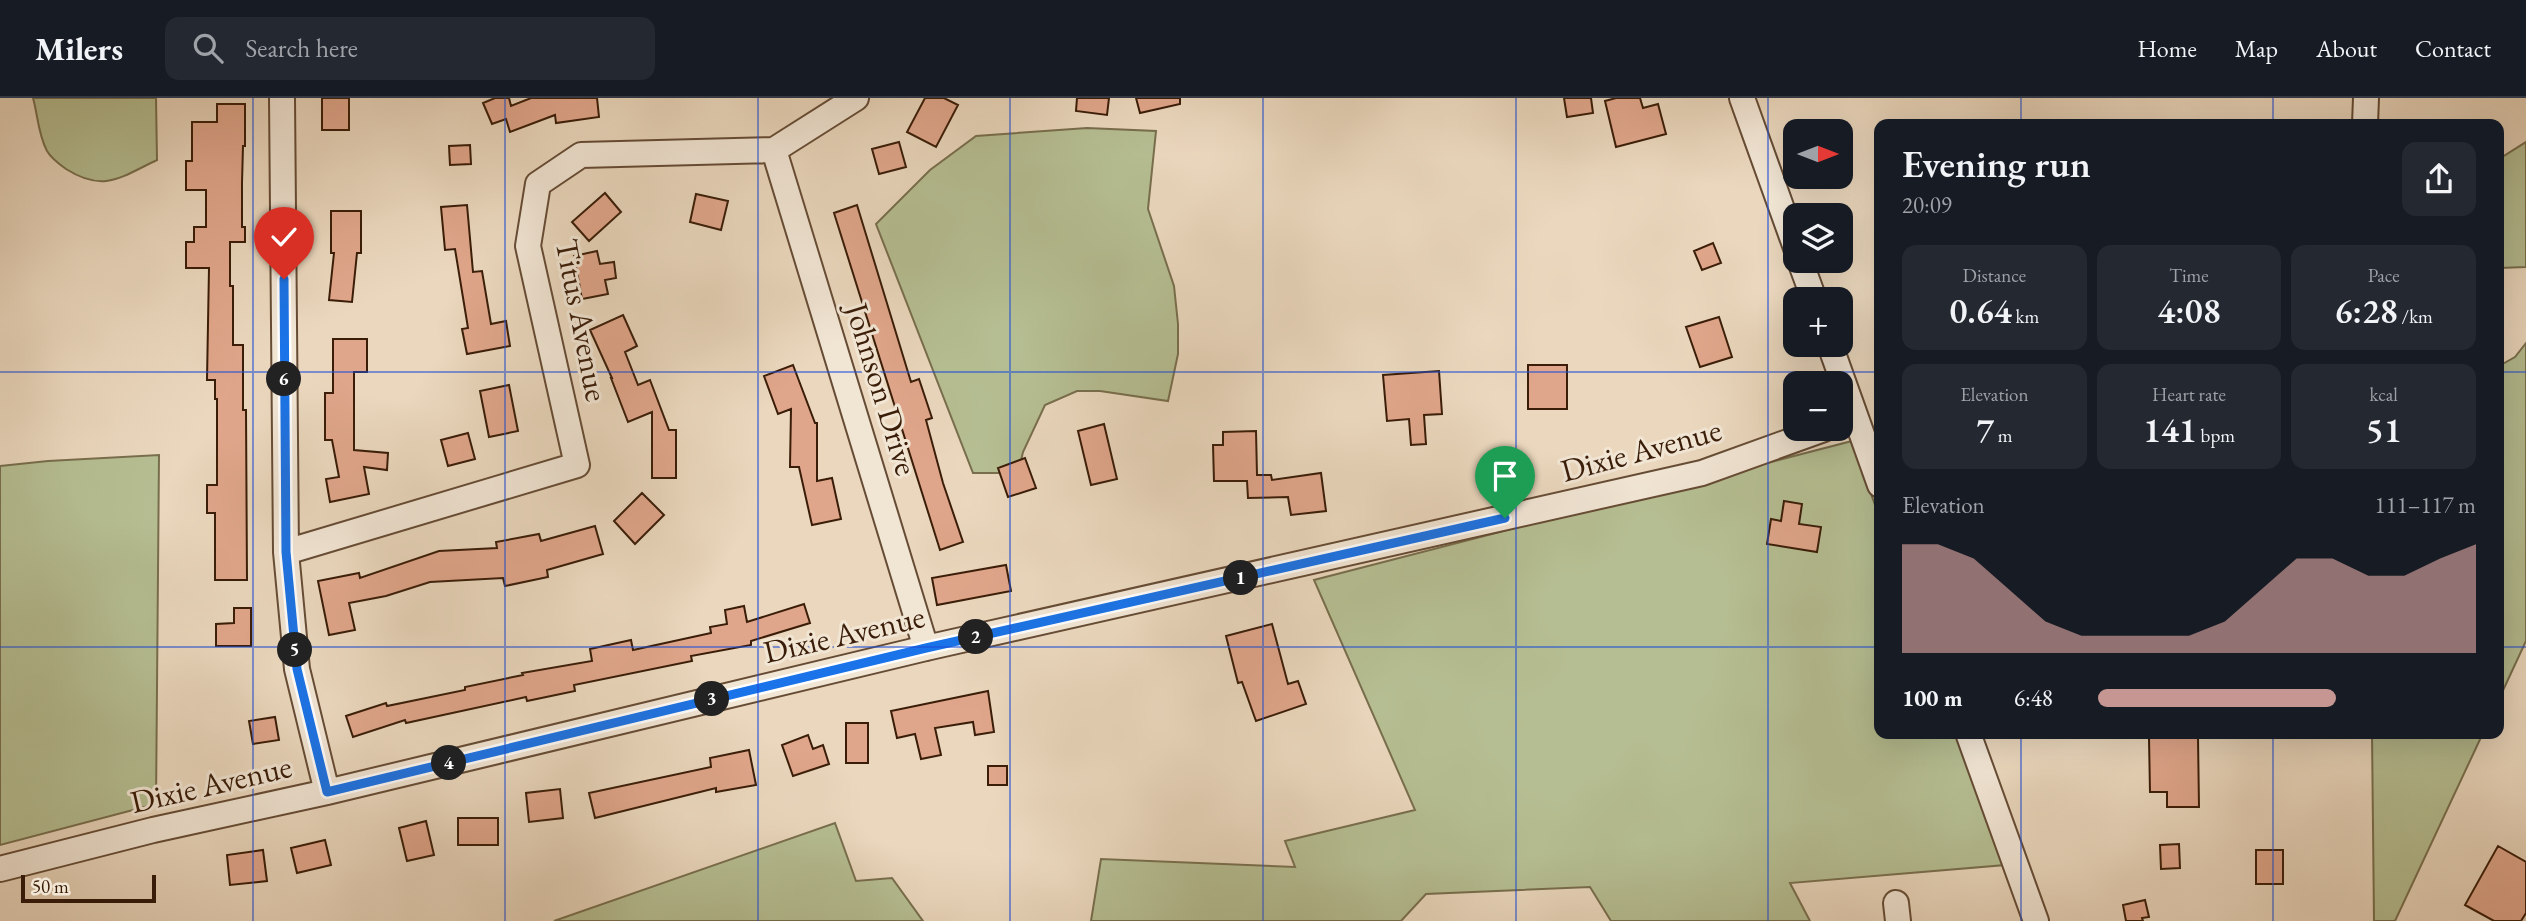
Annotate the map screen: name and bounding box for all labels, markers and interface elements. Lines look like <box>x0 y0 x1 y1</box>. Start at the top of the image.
search box <box>165 17 655 80</box>
text: Milers <box>35 27 123 70</box>
icon: search <box>189 29 227 67</box>
text: Search here <box>245 31 358 65</box>
text: Home <box>2137 33 2197 64</box>
text: Map <box>2235 33 2278 64</box>
text: About <box>2316 33 2377 64</box>
text: Contact <box>2415 33 2491 64</box>
north arrow <box>1783 119 1853 189</box>
map controls <box>1783 119 1853 441</box>
text: Evening run <box>1902 139 2091 188</box>
button: share <box>2402 142 2476 216</box>
text: 20:09 <box>1902 190 1952 220</box>
button: layers <box>1783 203 1853 273</box>
pin <box>254 207 314 279</box>
icon: check <box>265 218 303 256</box>
street label: Titus Avenue <box>546 235 618 405</box>
text: Distance <box>1963 263 2026 288</box>
text: Time <box>2169 263 2209 288</box>
text: Pace <box>2368 263 2400 288</box>
button: + <box>1783 287 1853 357</box>
text: 0.64 <box>1949 288 2012 333</box>
text: 4:08 <box>2157 288 2221 333</box>
text: 6:28 <box>2334 288 2398 333</box>
street label: Johnson Drive <box>835 295 928 480</box>
text: km <box>2012 304 2039 329</box>
text: /km <box>2398 304 2433 329</box>
pin: 6 <box>266 362 302 396</box>
text: 6 <box>278 366 289 391</box>
button: − <box>1783 371 1853 441</box>
text: Elevation <box>1960 382 2029 407</box>
text: Heart rate <box>2152 382 2226 407</box>
text: kcal <box>2369 382 2398 407</box>
text: 7 <box>1976 407 1994 452</box>
text: 141 <box>2143 407 2197 452</box>
text: 51 <box>2366 407 2402 452</box>
street label: Dixie Avenue <box>1556 408 1726 492</box>
text: m <box>1994 423 2013 448</box>
text: bpm <box>2197 423 2235 448</box>
pin <box>1475 446 1535 518</box>
icon: arrive <box>1486 457 1524 495</box>
text: Elevation <box>1902 490 1985 520</box>
text: 111–117 m <box>2375 490 2476 520</box>
pin: 1 <box>1224 560 1258 596</box>
text: 1 <box>1235 565 1246 590</box>
street label: Dixie Avenue <box>759 595 929 673</box>
pin: 2 <box>958 620 993 654</box>
text: 2 <box>970 624 981 649</box>
pin: 5 <box>278 632 312 668</box>
text: 5 <box>289 637 300 662</box>
pin: 3 <box>694 682 730 716</box>
text: 100 m <box>1902 683 1963 713</box>
text: 6:48 <box>2014 683 2053 713</box>
text: 3 <box>706 686 717 711</box>
street label: Dixie Avenue <box>126 745 296 823</box>
pin: 4 <box>432 746 466 780</box>
text: 4 <box>443 750 454 775</box>
scale bar <box>21 872 156 904</box>
text: 50 m <box>32 874 69 899</box>

